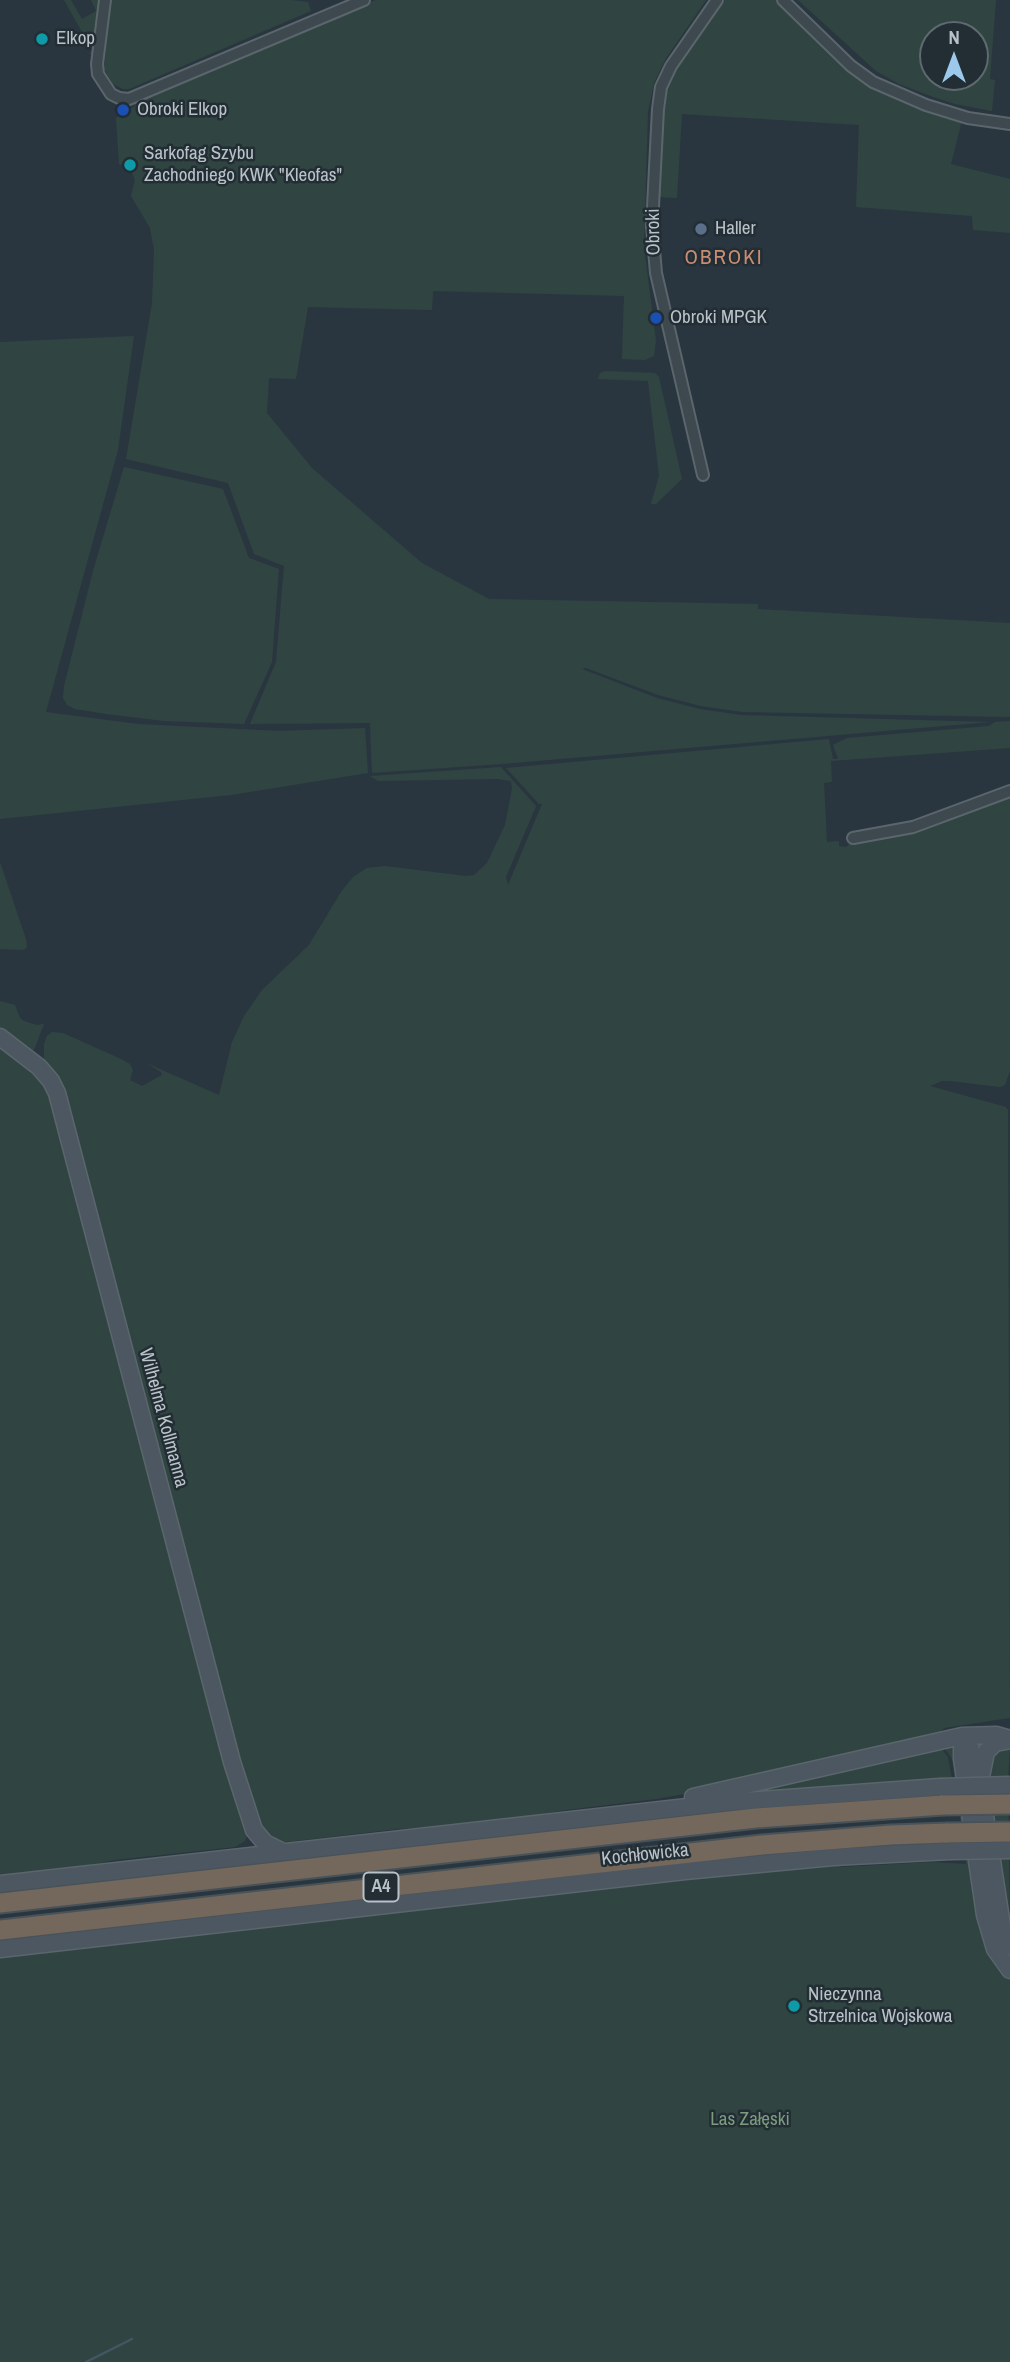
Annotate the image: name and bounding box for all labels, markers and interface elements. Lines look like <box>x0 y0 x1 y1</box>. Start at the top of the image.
north arrow <box>919 21 989 91</box>
text: N <box>948 24 960 50</box>
place label: Elkop <box>56 28 95 50</box>
marker: Elkop <box>34 31 50 47</box>
place label: Obroki Elkop <box>137 99 227 121</box>
marker: Obroki Elkop <box>115 102 131 118</box>
place label: Sarkofag Szybu Zachodniego KWK "Kleofas" <box>144 143 342 187</box>
marker: Sarkofag Szybu Zachodniego KWK "Kleofas" <box>122 157 138 173</box>
street label: Obroki <box>642 208 666 256</box>
place label: Haller <box>715 218 756 240</box>
marker: Haller <box>693 221 709 237</box>
district label: OBROKI <box>685 245 763 271</box>
place label: Obroki MPGK <box>670 307 767 329</box>
marker: Obroki MPGK <box>648 310 664 326</box>
street label: Wilhelma Kollmanna <box>134 1346 192 1490</box>
street label: Kochłowicka <box>600 1839 690 1871</box>
road number: A4 <box>364 1872 398 1901</box>
place label: Nieczynna Strzelnica Wojskowa <box>808 1984 952 2028</box>
marker: Nieczynna Strzelnica Wojskowa <box>786 1998 802 2014</box>
park label: Las Załęski <box>710 2109 790 2131</box>

